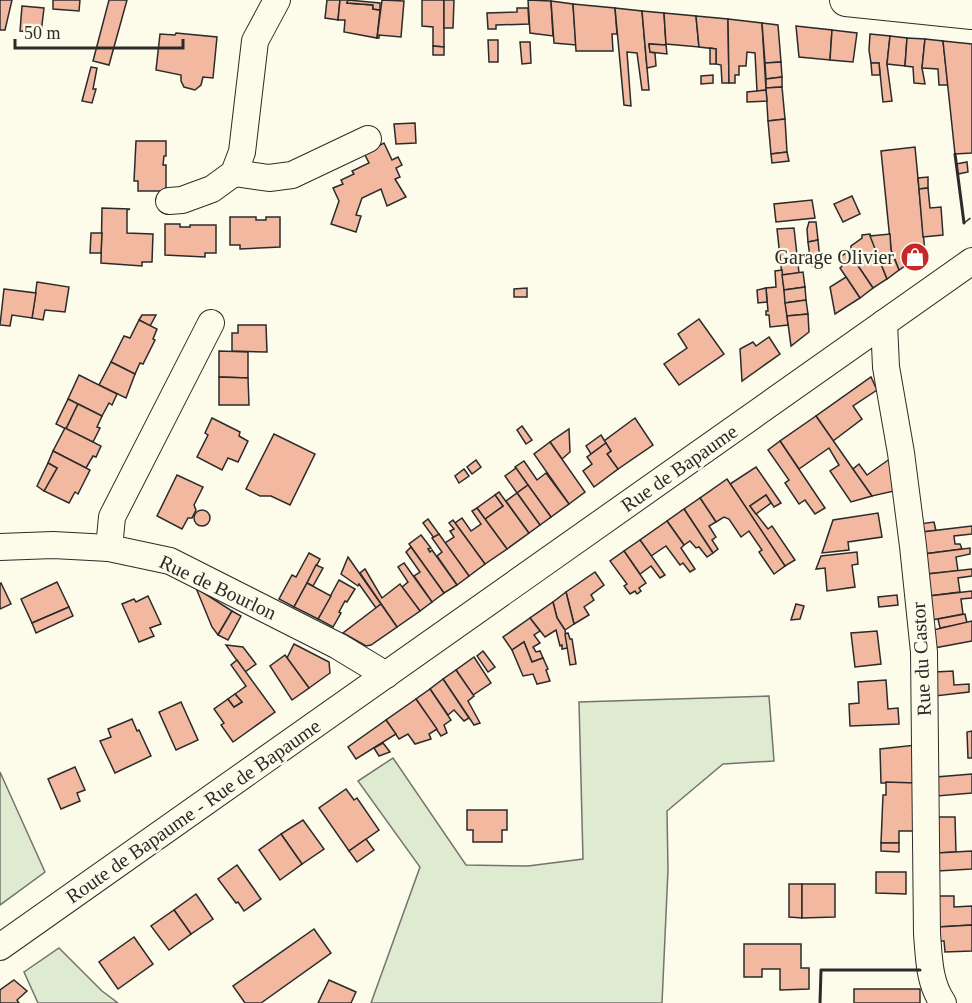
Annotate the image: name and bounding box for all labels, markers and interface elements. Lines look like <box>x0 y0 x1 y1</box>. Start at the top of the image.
scale bar <box>15 12 183 50</box>
text: 50 m <box>24 23 61 43</box>
shop icon: Garage Olivier <box>899 241 931 273</box>
place label: Garage Olivier <box>775 246 894 269</box>
street label: Rue de Bapaume <box>617 420 742 517</box>
street label: Rue de Bourlon <box>156 550 280 624</box>
street label: Rue du Castor <box>907 601 935 717</box>
street label: Route de Bapaume - Rue de Bapaume <box>62 714 325 908</box>

